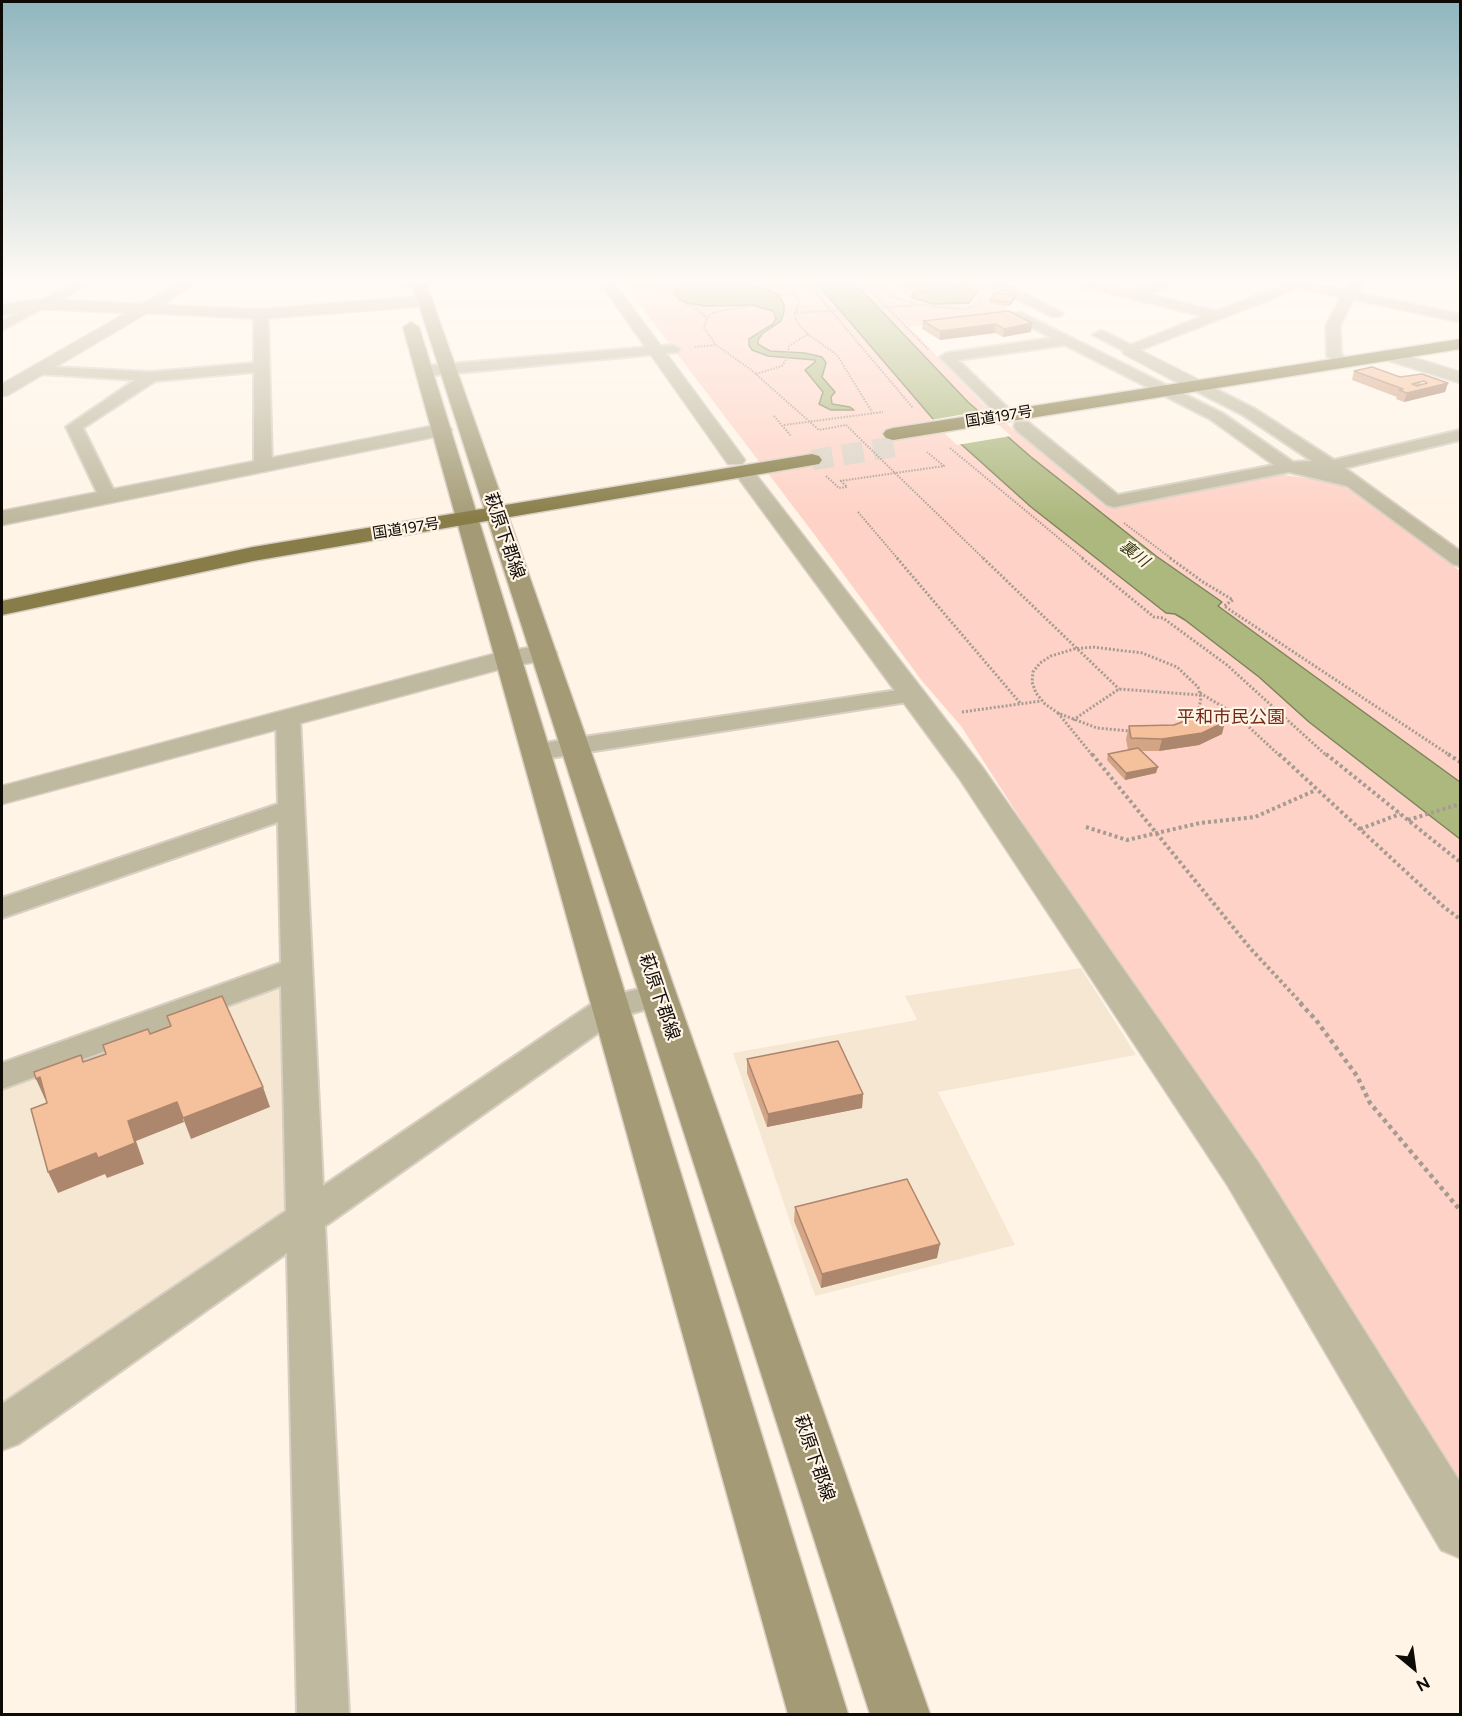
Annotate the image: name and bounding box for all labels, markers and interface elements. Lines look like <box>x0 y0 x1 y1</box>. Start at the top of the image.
street label: 国道197号 <box>964 403 1034 431</box>
street label: 萩原下郡線 <box>479 490 529 582</box>
street label: 国道197号 <box>371 515 441 543</box>
water label: 裏川 <box>1115 537 1153 571</box>
park label: 平和市民公園 <box>1177 707 1285 729</box>
street label: 萩原下郡線 <box>634 951 684 1043</box>
street label: 萩原下郡線 <box>789 1412 839 1504</box>
north arrow <box>1384 1638 1444 1698</box>
text: N <box>1413 1673 1433 1695</box>

